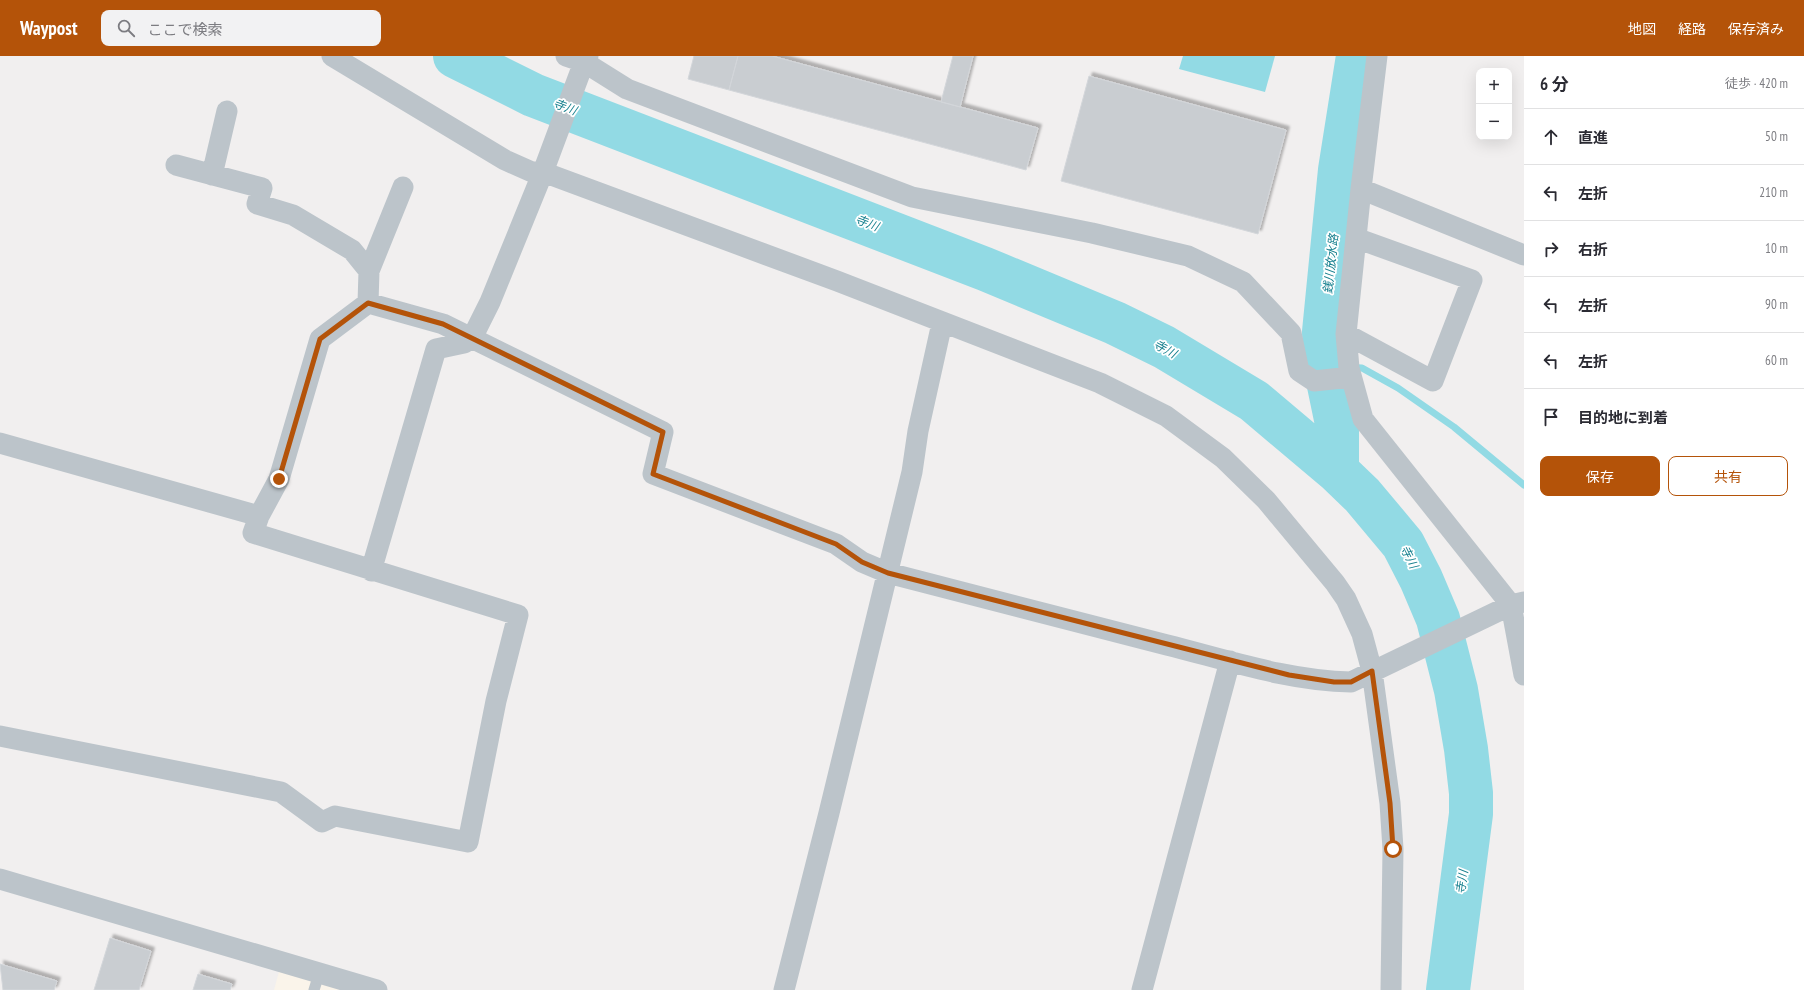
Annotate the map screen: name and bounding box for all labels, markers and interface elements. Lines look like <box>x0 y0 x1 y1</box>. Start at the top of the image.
search box <box>101 10 381 46</box>
text: Waypost <box>20 16 77 40</box>
icon: search <box>115 17 137 39</box>
text: ここで検索 <box>147 20 222 39</box>
text: 地図 <box>1628 20 1656 38</box>
text: 経路 <box>1678 20 1706 38</box>
text: 保存済み <box>1728 20 1784 38</box>
map controls <box>1476 68 1512 140</box>
button: + <box>1476 68 1512 104</box>
text: 6 分 <box>1540 73 1569 95</box>
text: 徒歩 · 420 m <box>1725 75 1788 92</box>
water label: 寺川 <box>551 95 581 119</box>
button: − <box>1476 104 1512 140</box>
icon: ahead <box>1540 126 1562 148</box>
text: 直進 <box>1578 128 1608 147</box>
text: 50 m <box>1765 128 1788 145</box>
icon: left <box>1540 182 1562 204</box>
text: 左折 <box>1578 184 1608 203</box>
text: 210 m <box>1759 184 1788 201</box>
water label: 寺川 <box>853 211 883 235</box>
water label: 銭川放水路 <box>1320 232 1341 295</box>
icon: right <box>1540 238 1562 260</box>
text: 右折 <box>1578 240 1608 259</box>
text: 10 m <box>1765 240 1788 257</box>
icon: left <box>1540 294 1562 316</box>
text: 左折 <box>1578 296 1608 315</box>
text: 90 m <box>1765 296 1788 313</box>
water label: 寺川 <box>1151 336 1181 362</box>
icon: left <box>1540 350 1562 372</box>
text: 左折 <box>1578 352 1608 371</box>
text: 60 m <box>1765 352 1788 369</box>
icon: arrive <box>1540 406 1562 428</box>
text: 目的地に到着 <box>1578 408 1668 427</box>
button: 保存 <box>1540 456 1660 496</box>
button: 共有 <box>1668 456 1788 496</box>
route end <box>270 470 288 488</box>
water label: 寺川 <box>1397 543 1422 573</box>
route start <box>1384 840 1402 858</box>
water label: 寺川 <box>1452 867 1471 895</box>

